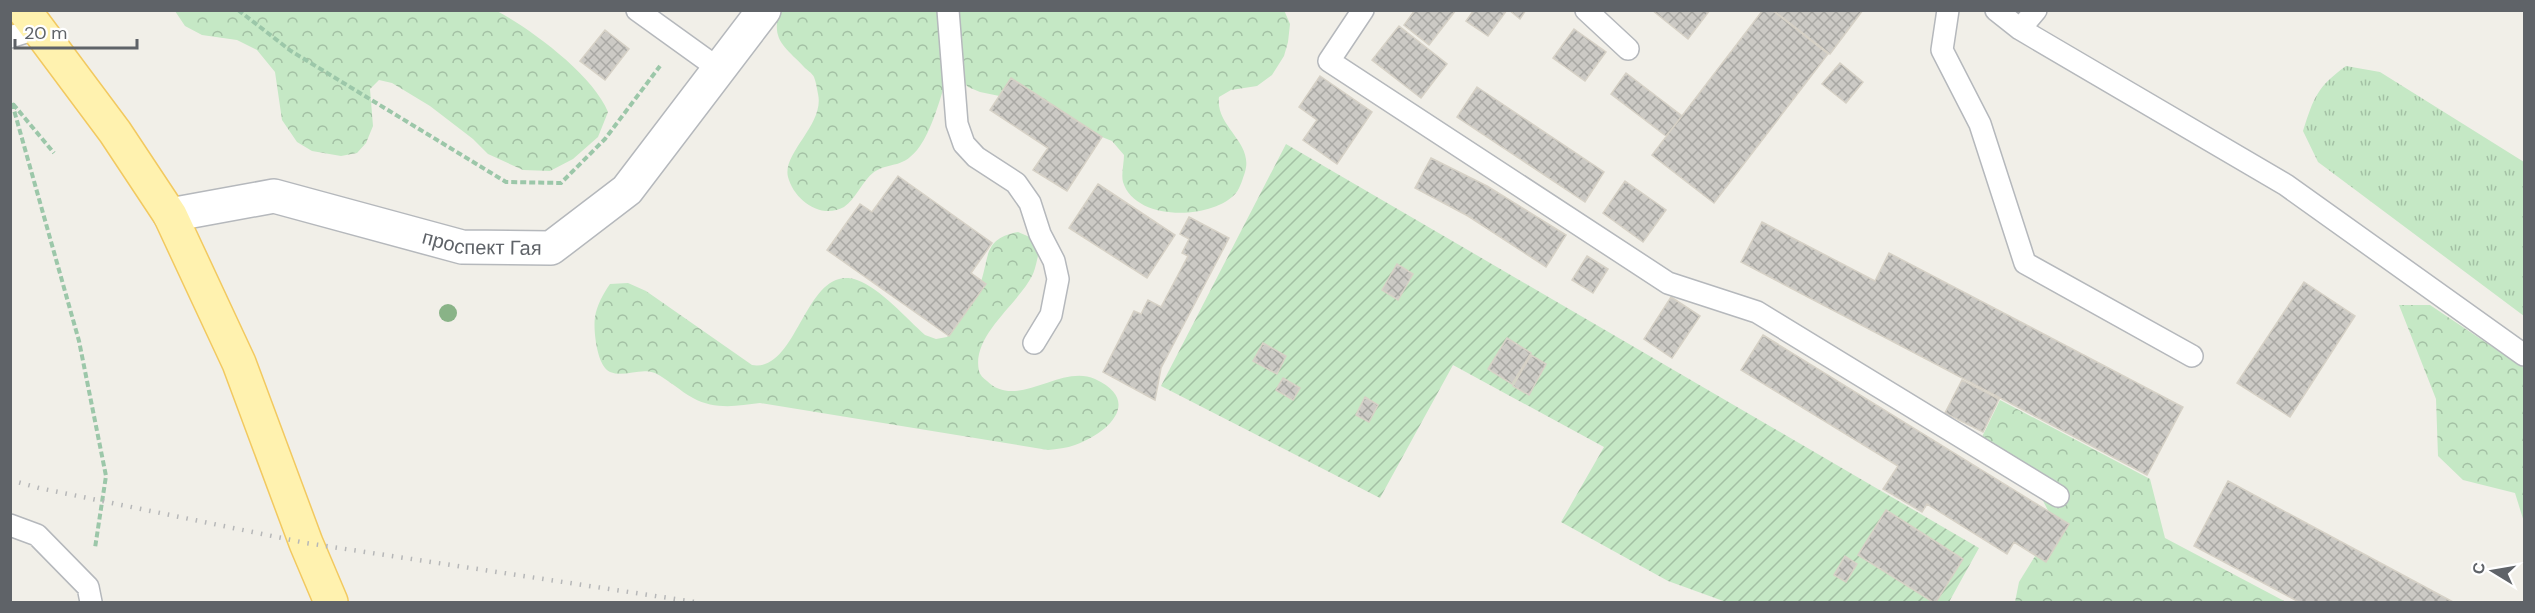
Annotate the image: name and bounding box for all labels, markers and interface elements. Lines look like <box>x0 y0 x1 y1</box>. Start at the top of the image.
scale bar <box>15 12 136 50</box>
text: 20 m <box>24 21 67 45</box>
street label: проспект Гая <box>419 224 542 261</box>
north arrow <box>2463 541 2523 601</box>
text: С <box>2467 560 2490 576</box>

